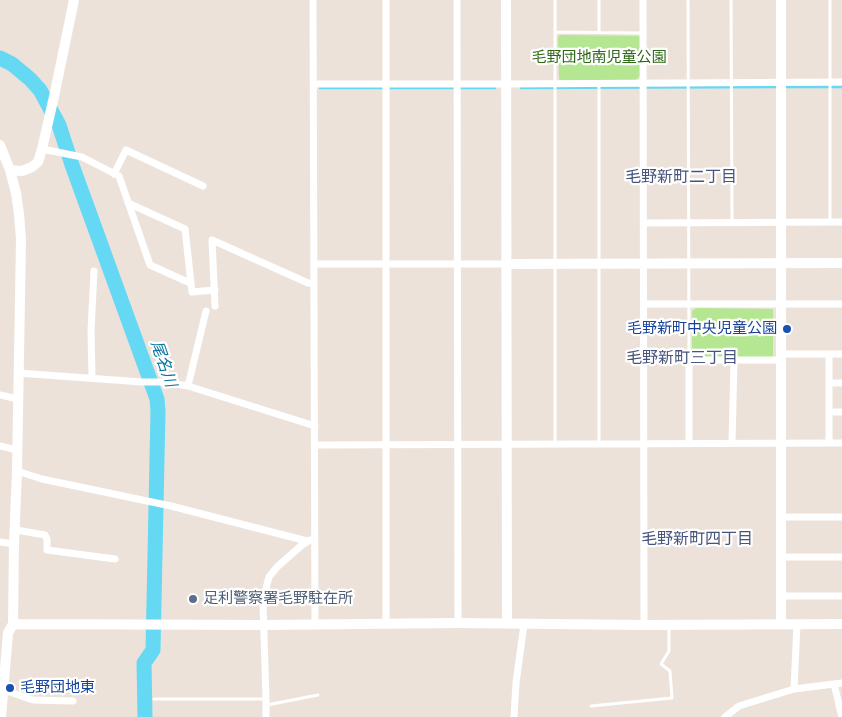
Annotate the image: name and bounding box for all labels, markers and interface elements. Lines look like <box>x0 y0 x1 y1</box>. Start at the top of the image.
park label: 毛野団地南児童公園 <box>532 49 666 67</box>
district label: 毛野新町二丁目 <box>625 168 737 188</box>
place label: 毛野新町中央児童公園 <box>627 320 777 338</box>
marker: 毛野新町中央児童公園 <box>781 323 793 335</box>
water label: 尾名川 <box>146 338 180 390</box>
district label: 毛野新町三丁目 <box>626 349 738 369</box>
district label: 毛野新町四丁目 <box>641 530 753 550</box>
place label: 足利警察署毛野駐在所 <box>203 590 353 608</box>
marker: 足利警察署毛野駐在所 <box>187 593 199 605</box>
place label: 毛野団地東 <box>20 679 95 697</box>
marker: 毛野団地東 <box>4 682 16 694</box>

